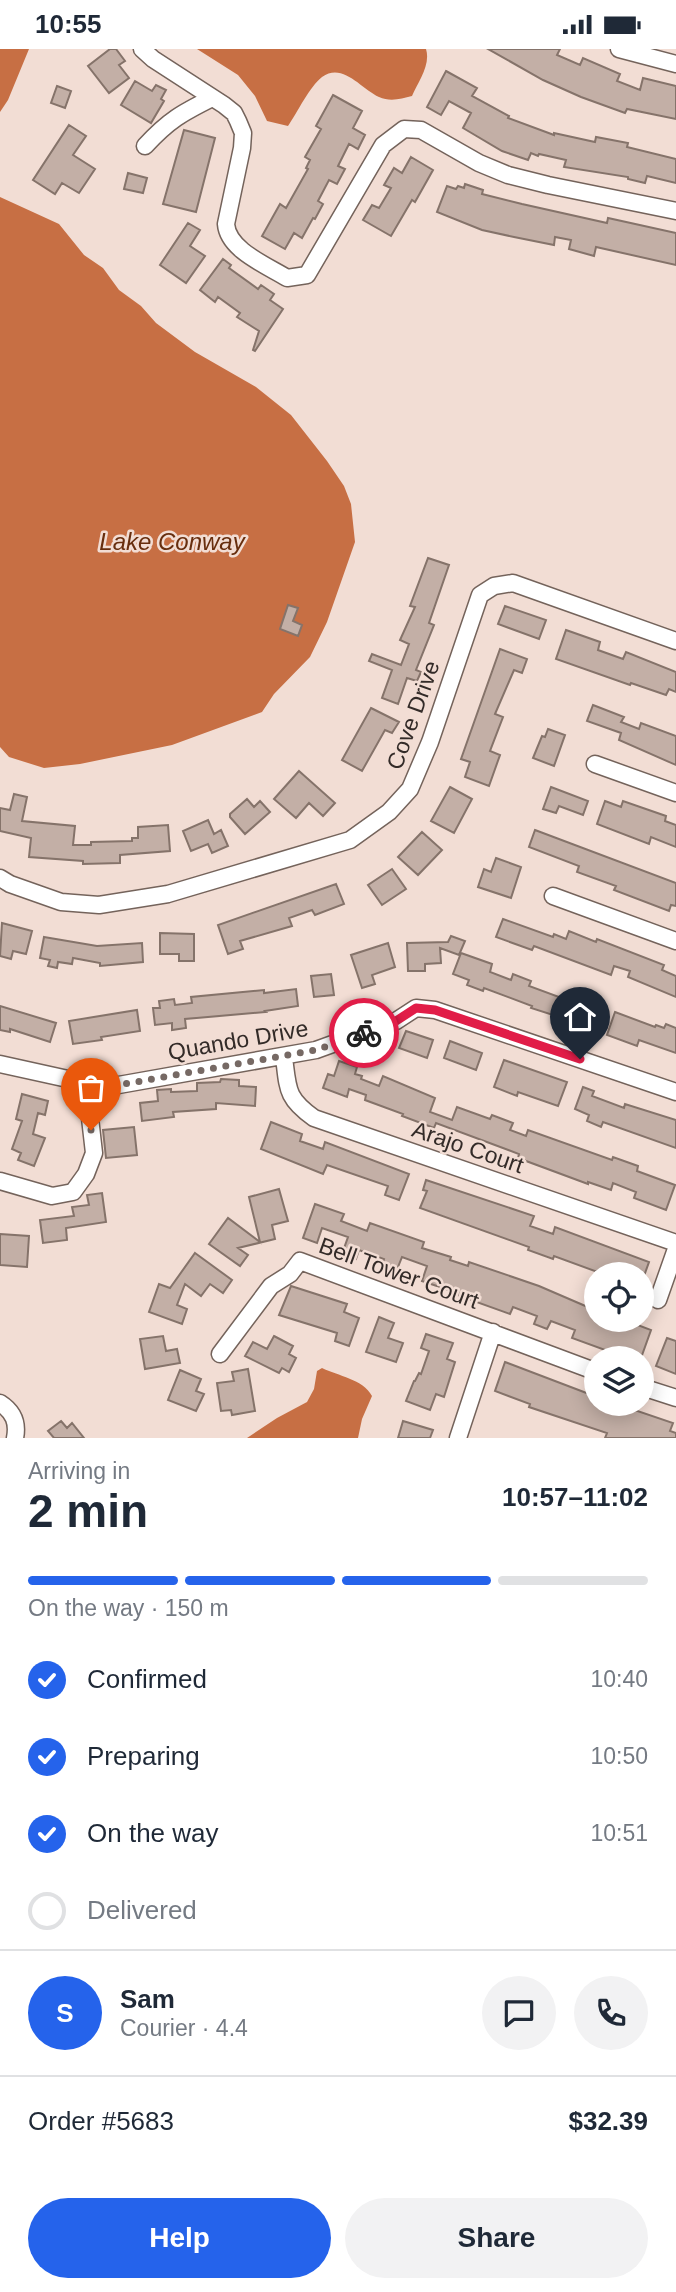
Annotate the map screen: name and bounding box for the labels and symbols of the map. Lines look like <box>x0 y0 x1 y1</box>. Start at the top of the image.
water label: Lake Conway <box>99 528 247 555</box>
street label: Cove Drive <box>381 657 445 773</box>
pin <box>550 987 610 1059</box>
courier <box>329 998 399 1068</box>
street label: Quando Drive <box>166 1015 310 1065</box>
pin <box>61 1058 121 1130</box>
street label: Arajo Court <box>409 1116 528 1178</box>
street label: Bell Tower Court <box>315 1232 483 1314</box>

